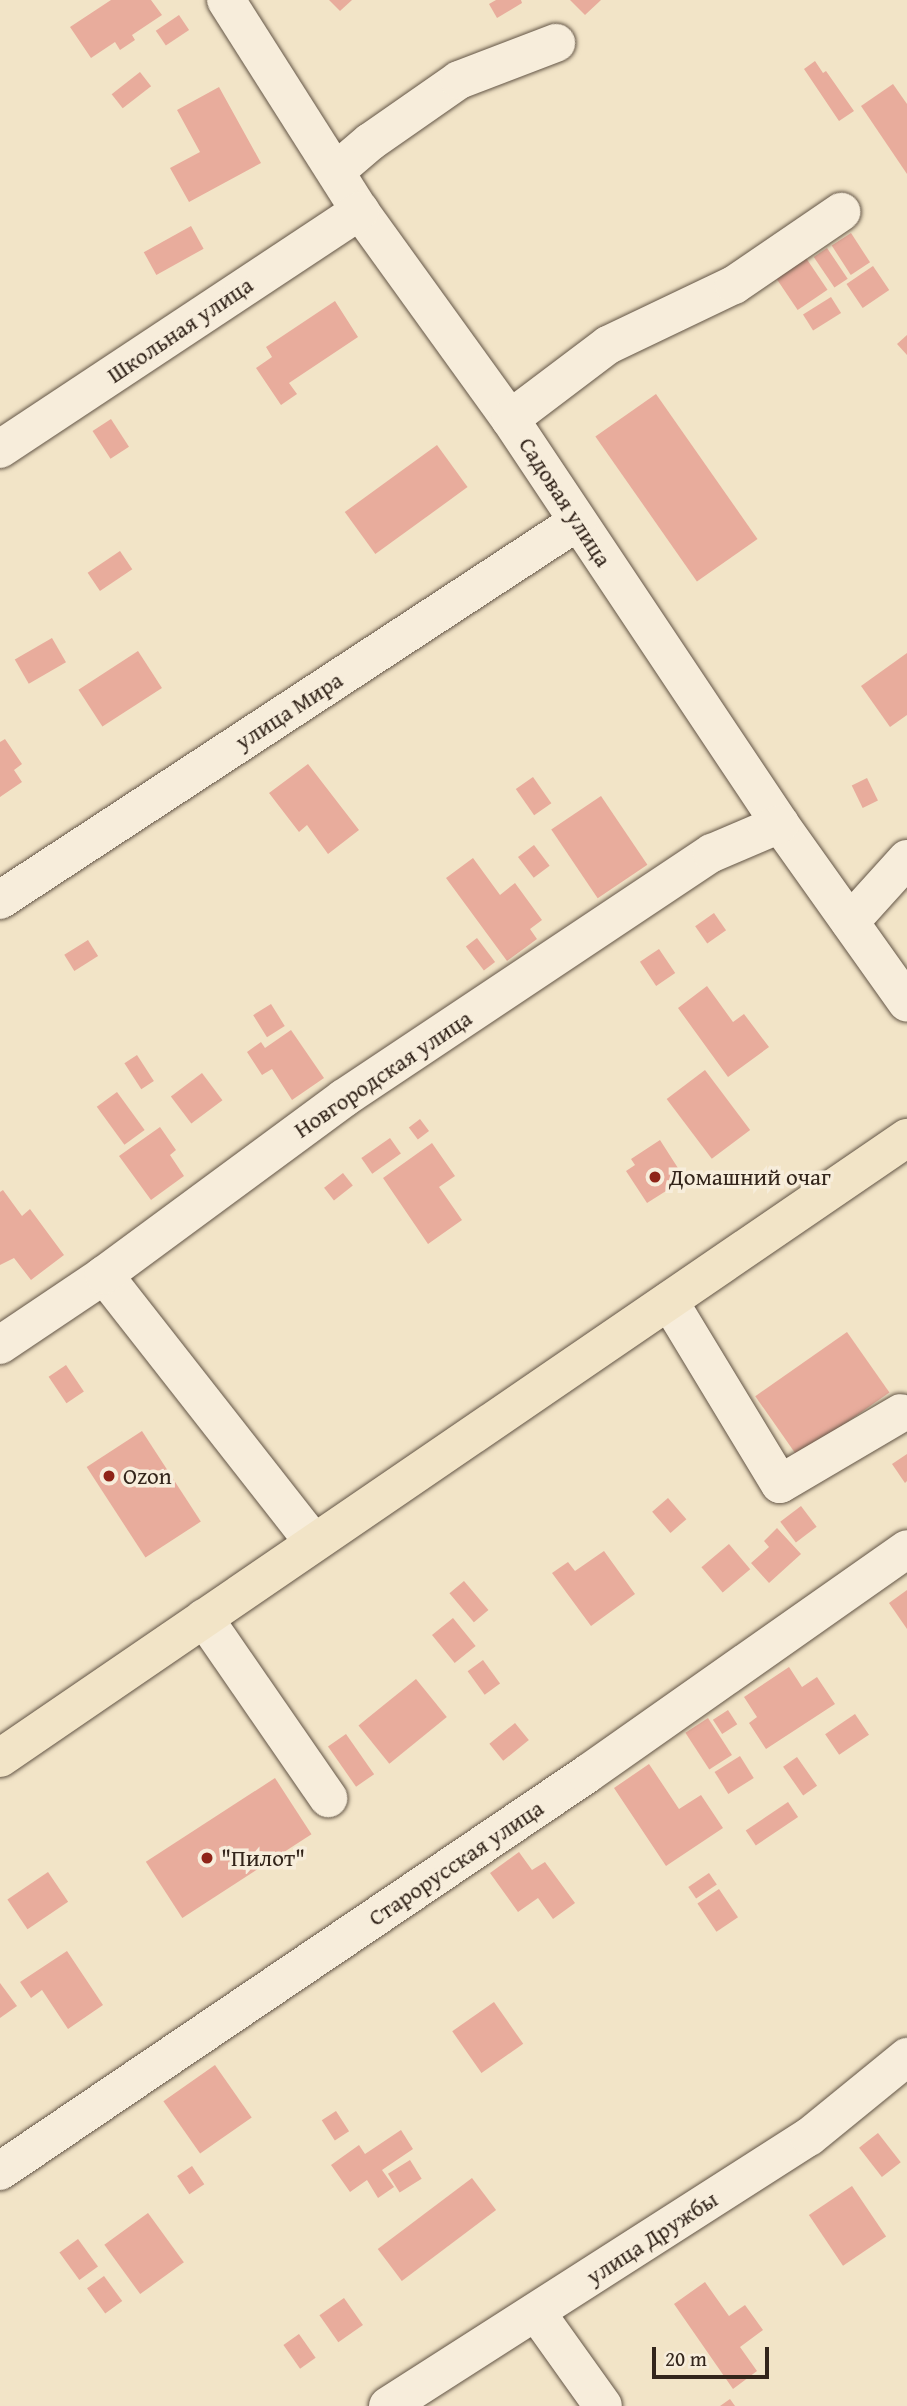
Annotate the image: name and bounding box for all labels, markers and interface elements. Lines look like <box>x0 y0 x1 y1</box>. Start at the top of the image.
street label: Школьная улица <box>102 271 258 389</box>
street label: Садовая улица <box>513 432 617 572</box>
street label: улица Мира <box>230 666 348 756</box>
street label: Новгородская улица <box>289 1004 477 1144</box>
place label: Домашний очаг <box>669 1163 831 1191</box>
marker: Домашний очаг <box>647 1169 663 1185</box>
place label: Ozon <box>123 1462 172 1490</box>
marker: Ozon <box>101 1468 117 1484</box>
street label: Старорусская улица <box>363 1794 549 1932</box>
place label: "Пилот" <box>221 1844 305 1872</box>
marker: "Пилот" <box>199 1850 215 1866</box>
street label: улица Дружбы <box>581 2185 723 2291</box>
scale bar <box>655 2332 772 2376</box>
text: 20 m <box>665 2343 707 2374</box>

